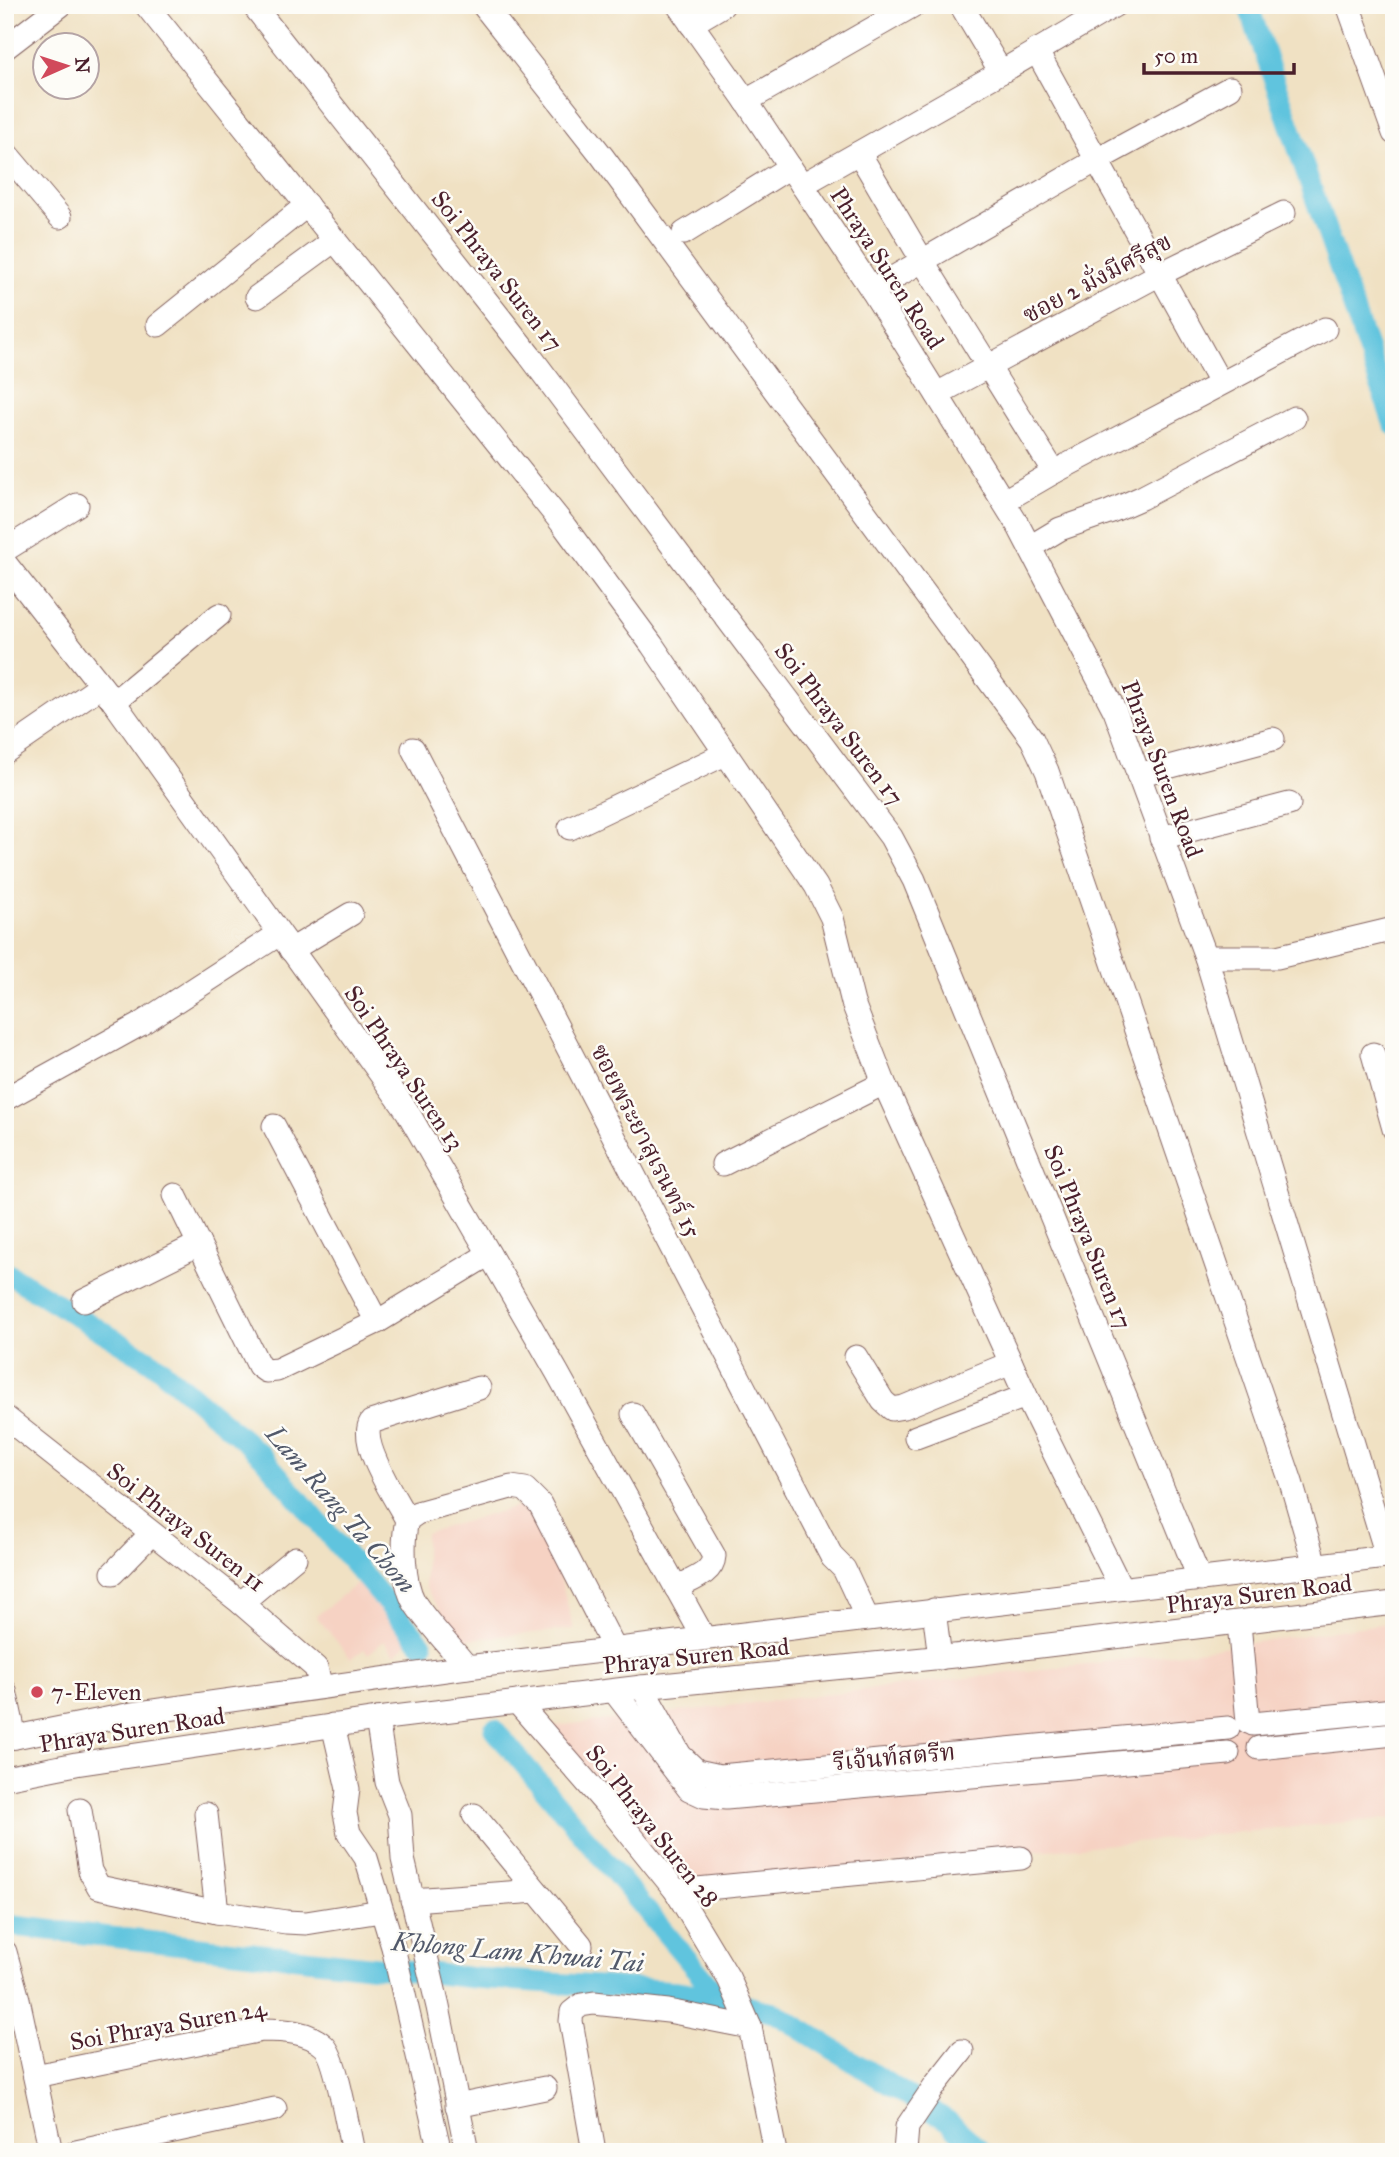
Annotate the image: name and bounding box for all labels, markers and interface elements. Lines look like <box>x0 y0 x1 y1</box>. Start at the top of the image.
north arrow <box>32 32 102 102</box>
scale bar <box>1144 32 1294 76</box>
text: 50 m <box>1154 43 1199 69</box>
text: N <box>71 56 94 74</box>
street label: Phraya Suren Road <box>823 181 951 355</box>
street label: Soi Phraya Suren 17 <box>425 185 569 357</box>
street label: ซอย 2 มั่งมีศรีสุข <box>1016 224 1177 330</box>
street label: Soi Phraya Suren 17 <box>768 637 910 811</box>
street label: Phraya Suren Road <box>1114 676 1210 862</box>
street label: Soi Phraya Suren 13 <box>338 980 470 1156</box>
street label: ซอยพระยาสุเรนทร์ 15 <box>584 1039 709 1243</box>
street label: Soi Phraya Suren 17 <box>1037 1140 1139 1334</box>
water label: Lam Rang Ta Chom <box>258 1417 423 1600</box>
street label: Soi Phraya Suren 11 <box>101 1456 271 1598</box>
street label: Phraya Suren Road <box>1164 1568 1354 1620</box>
street label: Phraya Suren Road <box>601 1631 791 1681</box>
place label: 7-Eleven <box>51 1677 141 1707</box>
marker: 7-Eleven <box>29 1684 45 1700</box>
street label: Phraya Suren Road <box>37 1701 227 1759</box>
street label: รีเจ้นท์สตรีท <box>831 1736 957 1777</box>
street label: Soi Phraya Suren 28 <box>579 1739 725 1913</box>
water label: Khlong Lam Khwai Tai <box>389 1925 646 1979</box>
street label: Soi Phraya Suren 24 <box>67 1993 269 2057</box>

